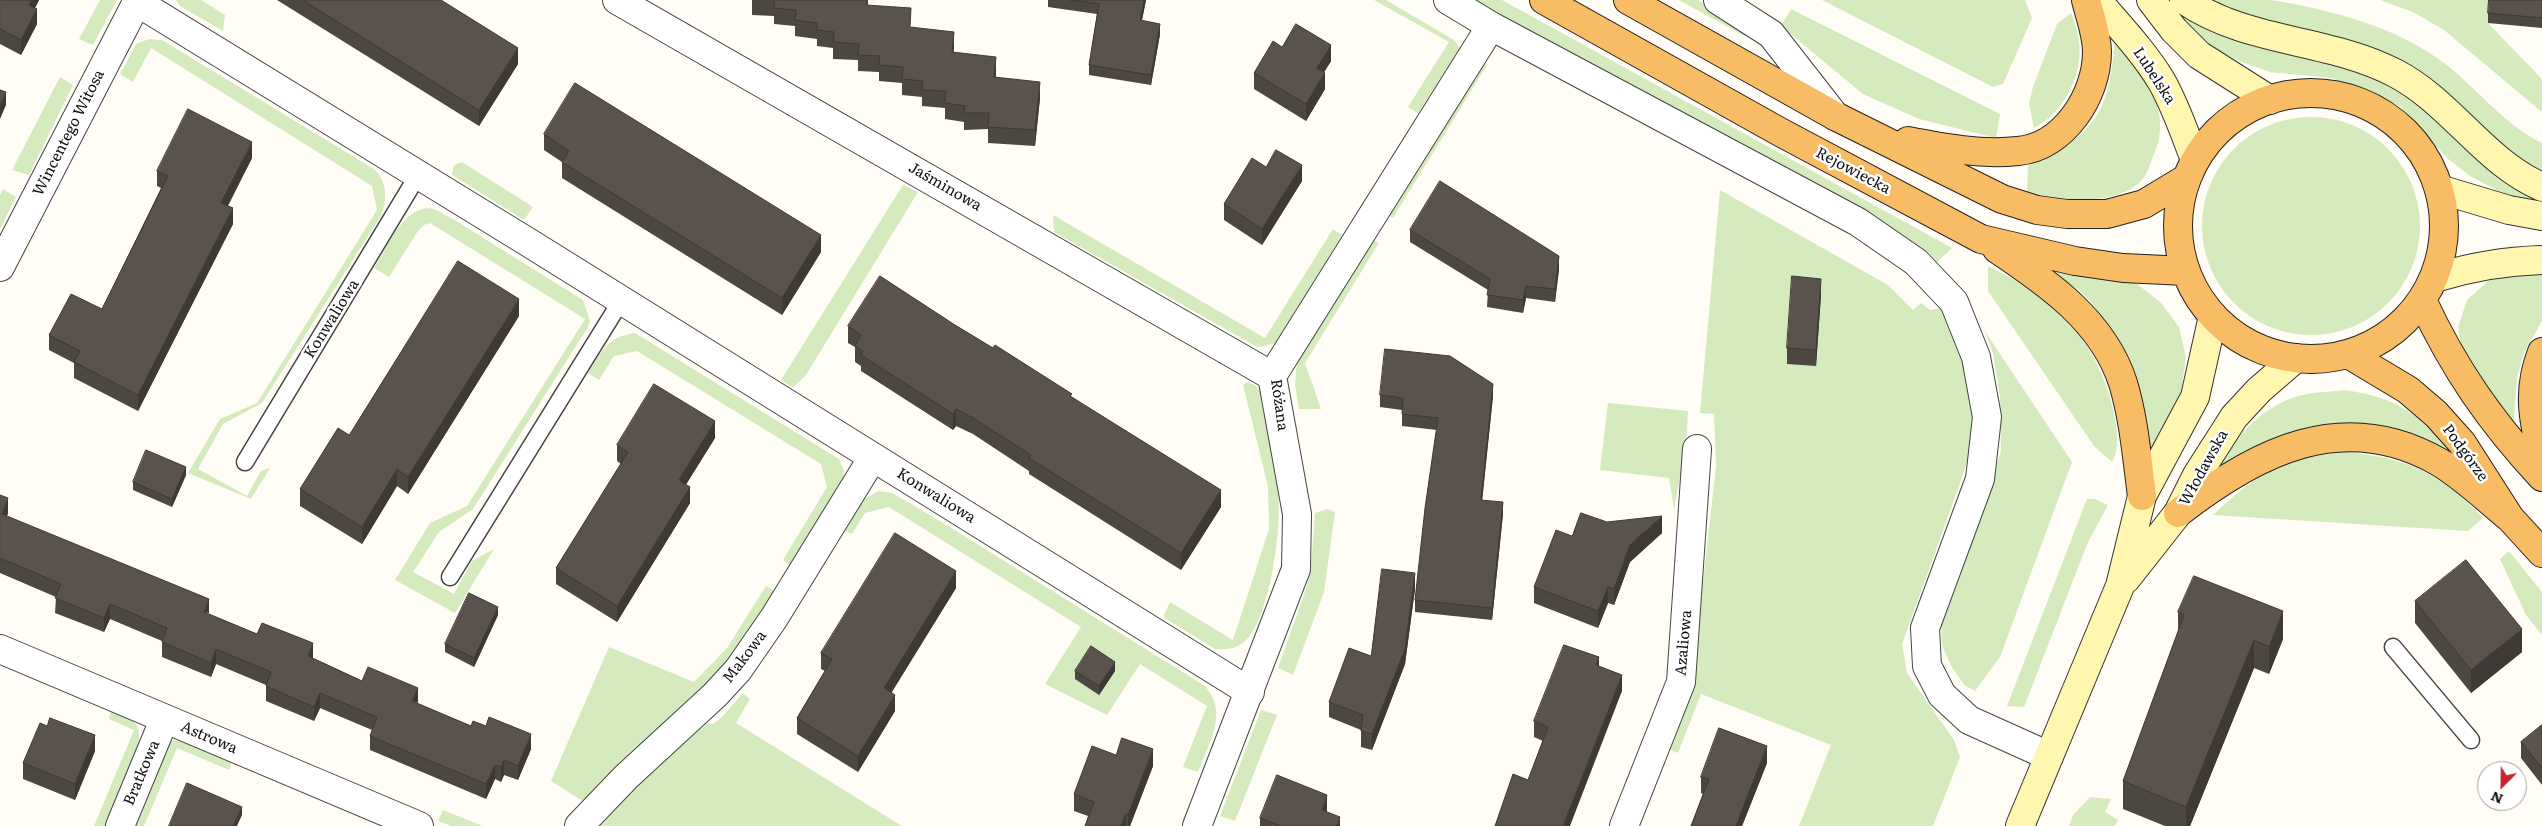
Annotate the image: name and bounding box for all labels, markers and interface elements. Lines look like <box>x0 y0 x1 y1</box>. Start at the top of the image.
street label: Lubelska <box>2129 44 2179 108</box>
street label: Wincentego Witosa <box>29 67 109 199</box>
street label: Rejowiecka <box>1813 144 1893 198</box>
street label: Jaśminowa <box>905 159 985 215</box>
street label: Konwaliowa <box>301 276 363 362</box>
street label: Różana <box>1266 378 1292 432</box>
street label: Podgórze <box>2438 421 2492 485</box>
street label: Włodawska <box>2176 427 2232 509</box>
street label: Konwaliowa <box>893 465 979 527</box>
street label: Azaliowa <box>1672 609 1696 677</box>
street label: Makowa <box>719 627 771 687</box>
street label: Astrowa <box>178 718 240 758</box>
street label: Bratkowa <box>120 738 164 808</box>
north arrow <box>2477 761 2527 811</box>
text: N <box>2487 787 2506 810</box>

